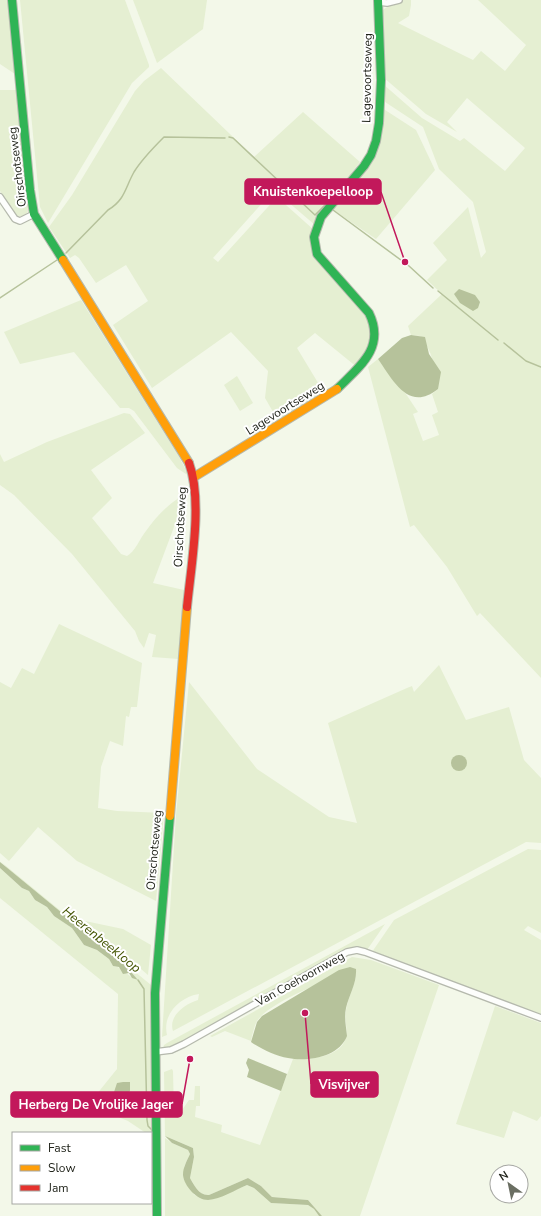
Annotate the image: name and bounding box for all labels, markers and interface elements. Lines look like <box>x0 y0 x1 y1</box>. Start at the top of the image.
street label: Lagevoortseweg <box>358 33 376 123</box>
street label: Oirschotseweg <box>4 126 30 208</box>
callout: Knuistenkoepelloop <box>245 179 381 204</box>
text: Knuistenkoepelloop <box>253 183 373 201</box>
street label: Lagevoortseweg <box>243 377 327 439</box>
street label: Oirschotseweg <box>170 486 190 568</box>
street label: Oirschotseweg <box>143 809 165 891</box>
water label: Heerenbeekloop <box>58 902 144 977</box>
street label: Van Coehoornweg <box>252 948 347 1011</box>
callout: Visvijver <box>311 1072 378 1097</box>
text: Visvijver <box>317 1076 370 1094</box>
callout: Herberg De Vrolijke Jager <box>11 1092 182 1117</box>
text: Herberg De Vrolijke Jager <box>19 1096 174 1114</box>
legend <box>12 1132 152 1204</box>
text: Fast <box>48 1140 71 1156</box>
text: Slow <box>48 1160 76 1176</box>
north arrow <box>489 1164 529 1204</box>
text: N <box>496 1168 511 1185</box>
text: Jam <box>47 1180 69 1196</box>

